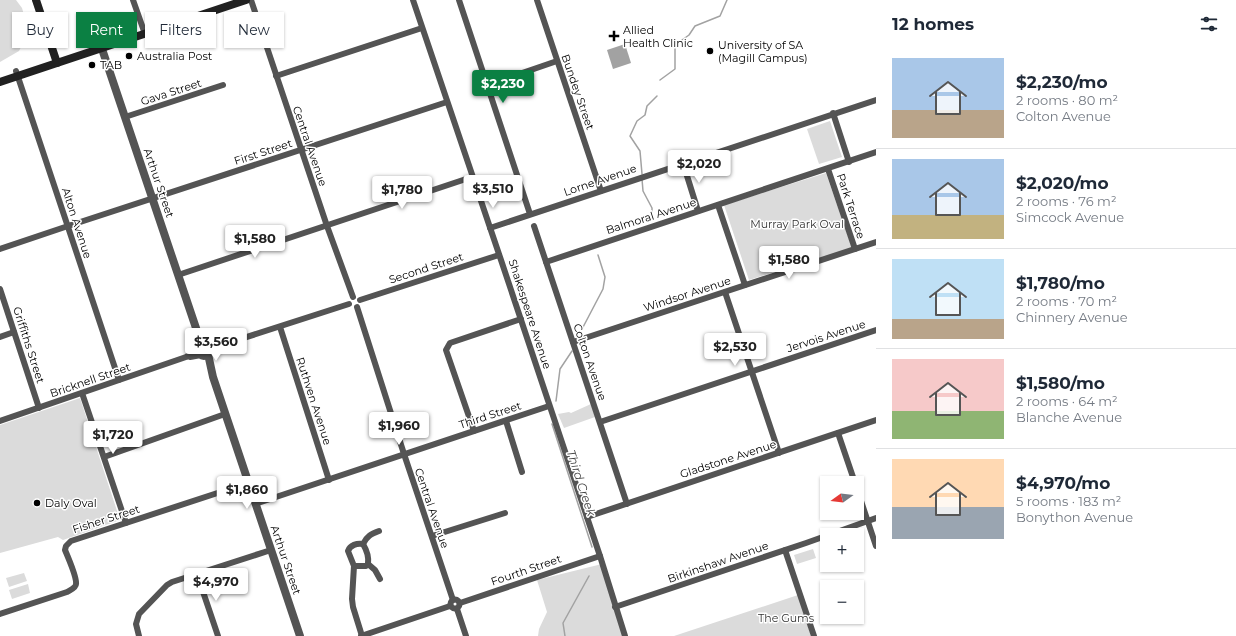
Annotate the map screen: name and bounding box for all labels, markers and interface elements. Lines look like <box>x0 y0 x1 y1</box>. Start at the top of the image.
chip: Buy <box>12 12 68 48</box>
chip: Rent <box>76 12 137 48</box>
chip: Filters <box>145 12 216 48</box>
chip: New <box>224 12 284 48</box>
icon: filters <box>1198 13 1220 35</box>
text: 12 homes <box>892 14 974 34</box>
place label: Allied Health Clinic <box>623 23 693 50</box>
marker: Allied Health Clinic <box>608 30 620 42</box>
place label: University of SA (Magill Campus) <box>718 38 808 65</box>
marker: University of SA (Magill Campus) <box>705 46 715 56</box>
place label: Australia Post <box>137 49 213 63</box>
marker: Australia Post <box>124 51 134 61</box>
street label: Bundey Street <box>558 52 598 132</box>
place label: TAB <box>100 58 122 72</box>
marker: TAB <box>87 60 97 70</box>
pin: $2,230 <box>470 70 536 104</box>
text: $2,230/mo <box>1016 72 1108 92</box>
icon: home <box>924 74 972 122</box>
street label: Gava Street <box>139 75 204 108</box>
text: $2,230 <box>481 75 525 91</box>
text: 2 rooms · 80 m² <box>1016 92 1118 108</box>
street label: Central Avenue <box>290 104 330 188</box>
text: Colton Avenue <box>1016 108 1111 124</box>
street label: First Street <box>232 136 294 168</box>
street label: Arthur Street <box>141 147 178 220</box>
pin: $2,020 <box>666 150 732 184</box>
text: $2,020 <box>677 155 721 171</box>
street label: Lorne Avenue <box>562 161 639 199</box>
street label: Park Terrace <box>834 172 868 241</box>
text: $2,020/mo <box>1016 173 1109 193</box>
pin: $3,510 <box>460 175 526 209</box>
icon: home <box>924 175 972 223</box>
pin: $1,780 <box>369 176 435 210</box>
text: $3,510 <box>472 180 514 196</box>
text: $1,780 <box>381 181 423 197</box>
street label: Alton Avenue <box>59 186 95 261</box>
text: 2 rooms · 76 m² <box>1016 193 1116 209</box>
street label: Balmoral Avenue <box>604 195 698 237</box>
text: Simcock Avenue <box>1016 209 1124 225</box>
park label: Murray Park Oval <box>750 217 844 231</box>
pin: $1,580 <box>222 225 288 259</box>
text: $1,580 <box>234 230 276 246</box>
pin: $1,580 <box>756 246 822 280</box>
street label: Second Street <box>387 249 465 287</box>
text: $1,580 <box>768 251 810 267</box>
street label: Shakespeare Avenue <box>506 257 555 371</box>
street label: Windsor Avenue <box>642 273 733 315</box>
text: $1,780/mo <box>1016 273 1105 293</box>
icon: home <box>924 275 972 323</box>
text: 2 rooms · 70 m² <box>1016 293 1117 309</box>
street label: Griffiths Street <box>10 305 48 386</box>
text: Chinnery Avenue <box>1016 309 1128 325</box>
street label: Jervois Avenue <box>784 317 868 356</box>
street label: Colton Avenue <box>570 322 610 403</box>
pin: $3,560 <box>183 328 249 362</box>
text: $3,560 <box>194 333 238 349</box>
pin: $2,530 <box>702 333 768 367</box>
text: $2,530 <box>713 338 757 354</box>
street label: Ruthven Avenue <box>293 355 335 447</box>
street label: Bricknell Street <box>48 359 133 400</box>
text: $1,580/mo <box>1016 373 1105 393</box>
icon: home <box>924 375 972 423</box>
text: 2 rooms · 64 m² <box>1016 393 1118 409</box>
street label: Third Street <box>457 398 523 432</box>
text: Blanche Avenue <box>1016 409 1122 425</box>
pin: $1,960 <box>366 412 432 446</box>
text: $1,960 <box>378 417 420 433</box>
pin: $1,720 <box>80 421 146 455</box>
text: $1,720 <box>92 426 134 442</box>
street label: Gladstone Avenue <box>678 437 778 481</box>
water label: Third Creek <box>564 448 600 519</box>
street label: Central Avenue <box>412 466 452 550</box>
text: $4,970/mo <box>1016 473 1110 493</box>
icon: home <box>924 475 972 523</box>
pin: $1,860 <box>214 476 280 510</box>
north arrow <box>820 476 864 520</box>
map controls <box>820 476 864 624</box>
text: $1,860 <box>226 481 268 497</box>
text: 5 rooms · 183 m² <box>1016 493 1121 509</box>
place label: Daly Oval <box>45 496 97 510</box>
marker: Daly Oval <box>32 498 42 508</box>
street label: Fisher Street <box>71 501 142 536</box>
text: Bonython Avenue <box>1016 509 1133 525</box>
street label: Arthur Street <box>268 524 305 597</box>
button: + <box>820 528 864 572</box>
street label: Birkinshaw Avenue <box>666 538 771 586</box>
street label: Fourth Street <box>489 551 564 589</box>
pin: $4,970 <box>183 568 249 602</box>
text: $4,970 <box>193 573 239 589</box>
button: − <box>820 580 864 624</box>
park label: The Gums <box>758 611 815 625</box>

